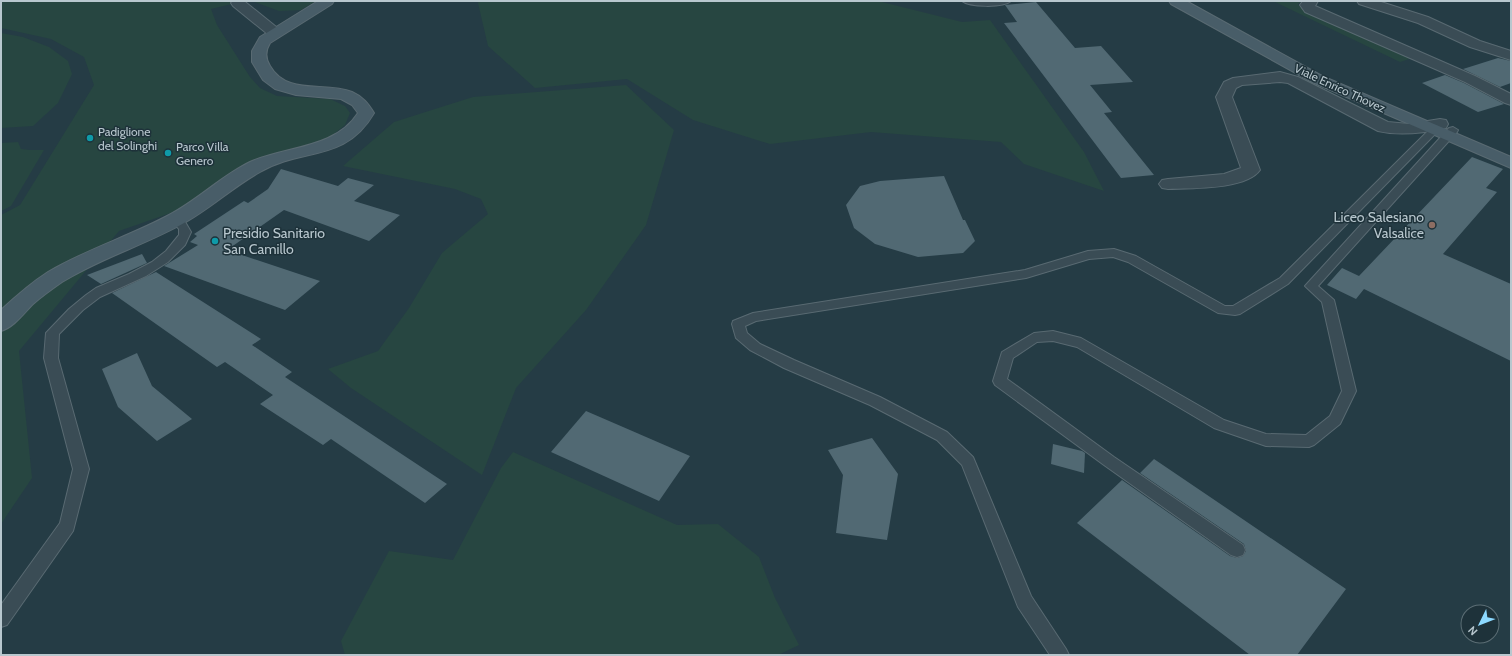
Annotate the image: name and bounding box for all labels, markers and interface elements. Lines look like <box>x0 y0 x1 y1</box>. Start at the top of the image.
street label: Viale Enrico Thovez <box>1292 60 1388 116</box>
place label: Padiglione del Solinghi <box>98 124 157 153</box>
marker: Padiglione del Solinghi <box>85 133 95 143</box>
place label: Parco Villa Genero <box>176 139 229 168</box>
marker: Parco Villa Genero <box>163 148 173 158</box>
place label: Liceo Salesiano Valsalice <box>1333 208 1424 242</box>
marker: Liceo Salesiano Valsalice <box>1427 220 1437 230</box>
place label: Presidio Sanitario San Camillo <box>223 224 325 258</box>
marker: Presidio Sanitario San Camillo <box>210 236 220 246</box>
north arrow <box>1460 604 1500 644</box>
text: N <box>1465 623 1480 638</box>

